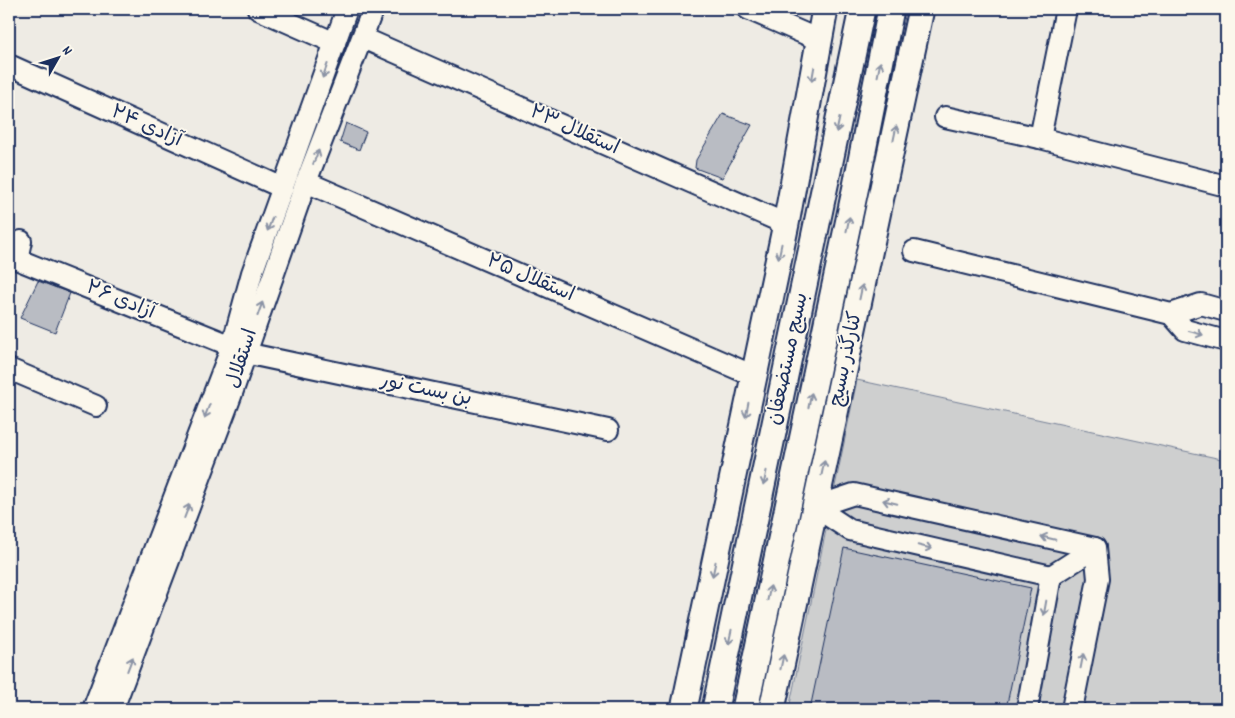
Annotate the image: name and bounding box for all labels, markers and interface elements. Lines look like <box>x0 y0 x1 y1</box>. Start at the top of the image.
north arrow <box>32 32 82 82</box>
text: N <box>57 42 77 60</box>
one-way arrow <box>874 61 884 77</box>
one-way arrow <box>320 63 329 78</box>
one-way arrow <box>807 65 817 81</box>
street label: آزادی ۲۴ <box>106 99 187 156</box>
street label: استقلال ۲۳ <box>525 99 623 163</box>
one-way arrow <box>833 117 842 133</box>
one-way arrow <box>890 126 900 142</box>
one-way arrow <box>312 149 321 165</box>
one-way arrow <box>265 216 274 231</box>
one-way arrow <box>844 216 853 232</box>
one-way arrow <box>775 242 784 258</box>
street label: استقلال ۲۵ <box>482 248 578 310</box>
street label: آزادی ۲۶ <box>81 274 160 328</box>
one-way arrow <box>857 285 866 301</box>
street label: بسیج مستضعفان <box>761 290 817 428</box>
one-way arrow <box>256 302 265 317</box>
street label: کنارگذر بسیج <box>823 309 871 409</box>
street label: استقلال <box>220 326 266 392</box>
one-way arrow <box>1187 328 1203 338</box>
street label: بن بست نور <box>377 367 474 414</box>
one-way arrow <box>806 392 816 408</box>
one-way arrow <box>742 402 751 418</box>
one-way arrow <box>202 403 212 418</box>
one-way arrow <box>819 461 829 477</box>
one-way arrow <box>759 469 769 485</box>
one-way arrow <box>882 497 898 506</box>
one-way arrow <box>183 504 192 520</box>
one-way arrow <box>1041 533 1057 542</box>
one-way arrow <box>917 543 933 552</box>
one-way arrow <box>709 561 719 577</box>
one-way arrow <box>765 586 775 602</box>
one-way arrow <box>1040 600 1050 616</box>
one-way arrow <box>725 628 735 644</box>
one-way arrow <box>778 654 788 670</box>
one-way arrow <box>1077 654 1087 670</box>
one-way arrow <box>126 656 135 672</box>

